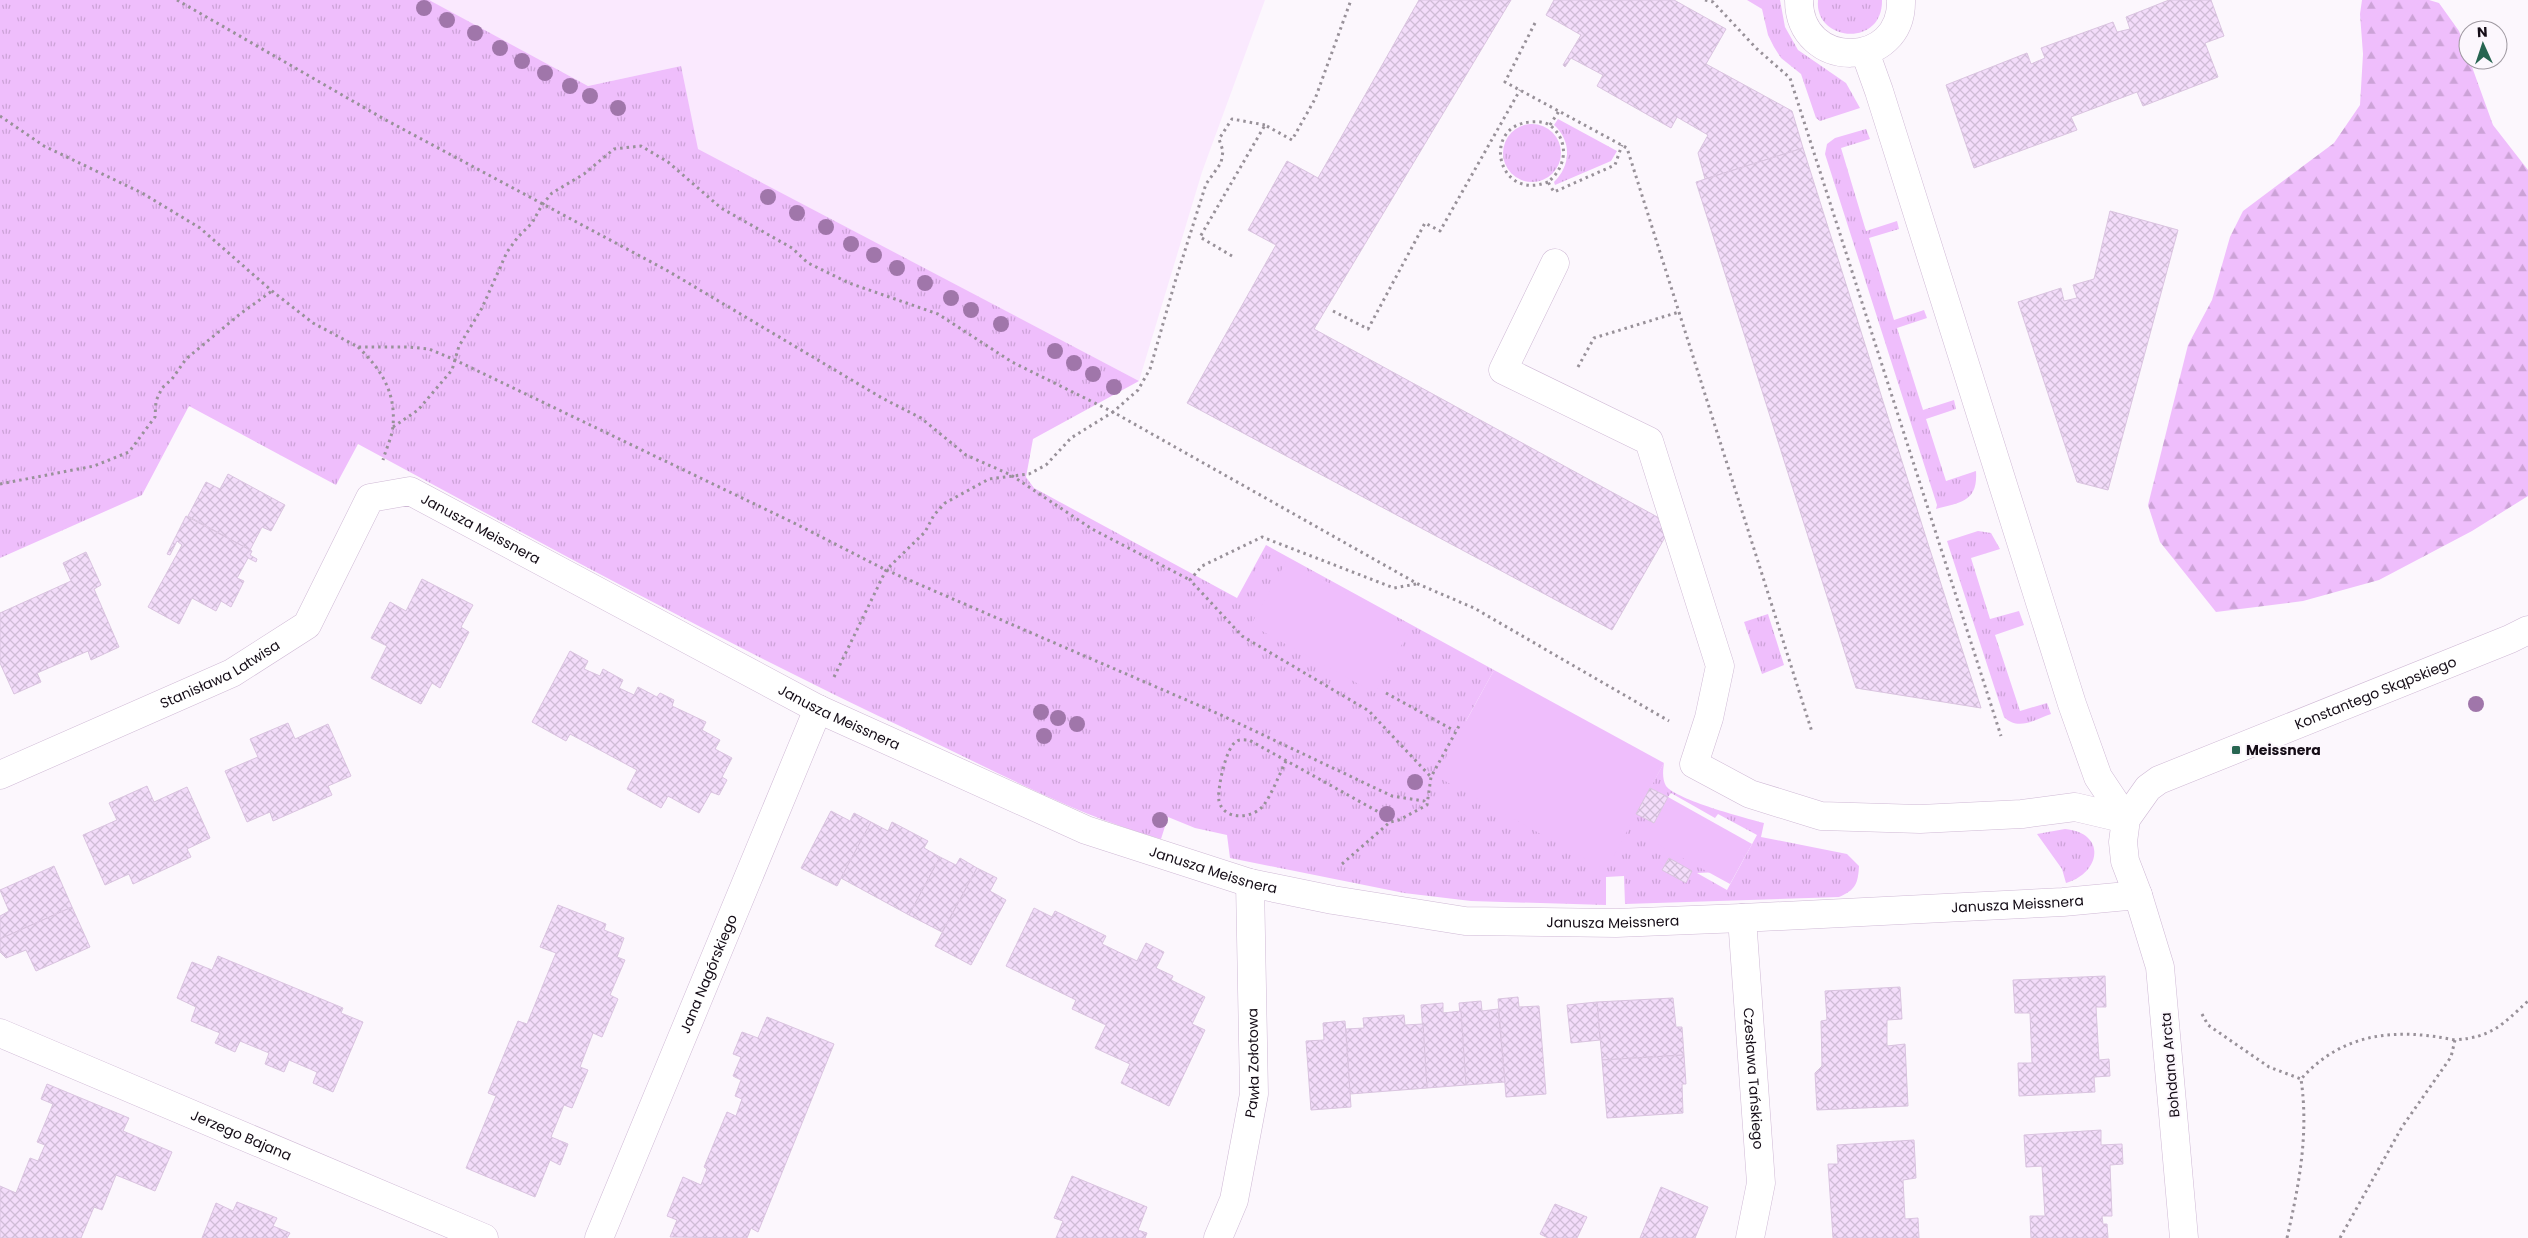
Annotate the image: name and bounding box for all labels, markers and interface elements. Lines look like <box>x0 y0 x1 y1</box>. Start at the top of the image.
north arrow <box>2458 20 2508 70</box>
text: N <box>2477 22 2488 42</box>
street label: Janusza Meissnera <box>417 489 544 569</box>
street label: Stanisława Latwisa <box>157 635 284 713</box>
street label: Konstantego Skąpskiego <box>2292 652 2459 734</box>
street label: Janusza Meissnera <box>775 679 903 755</box>
place label: Meissnera <box>2246 740 2321 760</box>
marker: Meissnera <box>2230 744 2242 756</box>
street label: Janusza Meissnera <box>1147 841 1279 898</box>
street label: Janusza Meissnera <box>1950 890 2085 918</box>
street label: Jana Nagórskiego <box>675 911 742 1036</box>
street label: Janusza Meissnera <box>1546 911 1680 933</box>
street label: Czesława Tańskiego <box>1738 1007 1769 1150</box>
street label: Pawła Zołotowa <box>1240 1008 1265 1119</box>
street label: Bohdana Arcta <box>2155 1012 2185 1118</box>
street label: Jerzego Bajana <box>188 1105 295 1165</box>

